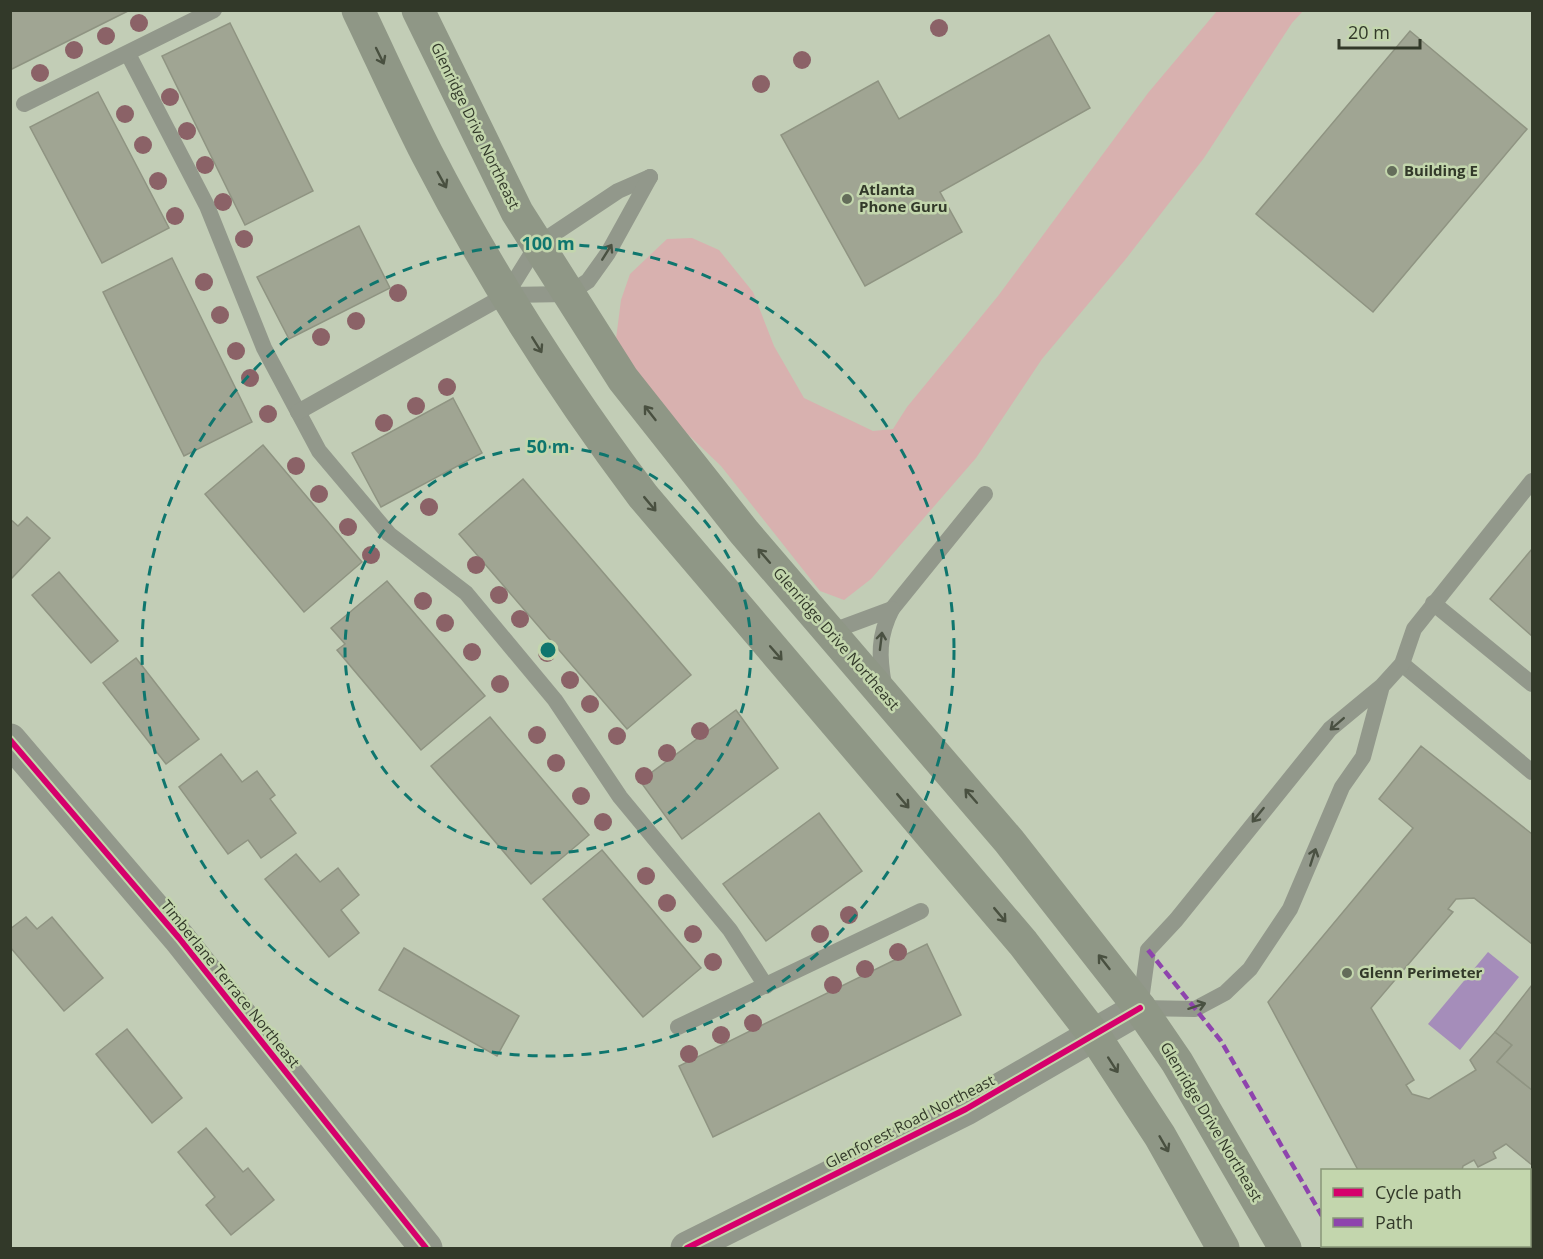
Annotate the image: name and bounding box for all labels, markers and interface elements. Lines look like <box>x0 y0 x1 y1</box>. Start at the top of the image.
scale bar <box>1339 12 1420 50</box>
text: 20 m <box>1348 20 1390 44</box>
street label: Glenridge Drive Northeast <box>427 39 525 212</box>
one-way arrow <box>374 47 386 64</box>
place label: Building E <box>1404 160 1478 180</box>
marker: Building E <box>1385 164 1399 178</box>
one-way arrow <box>436 171 448 188</box>
place label: Atlanta Phone Guru <box>859 179 948 216</box>
marker: Atlanta Phone Guru <box>840 192 854 206</box>
text: 100 m <box>521 231 575 255</box>
one-way arrow <box>602 244 614 261</box>
one-way arrow <box>532 336 544 353</box>
one-way arrow <box>643 405 656 421</box>
text: 50 m <box>527 434 569 458</box>
one-way arrow <box>643 496 656 512</box>
one-way arrow <box>758 548 771 564</box>
street label: Glenridge Drive Northeast <box>769 563 904 714</box>
one-way arrow <box>875 631 886 651</box>
centre of rings <box>538 640 558 660</box>
one-way arrow <box>769 645 783 660</box>
one-way arrow <box>1329 717 1345 730</box>
one-way arrow <box>964 789 978 804</box>
one-way arrow <box>896 793 910 808</box>
one-way arrow <box>1251 807 1265 822</box>
one-way arrow <box>1308 848 1319 867</box>
street label: Timberlane Terrace Northeast <box>157 895 305 1071</box>
one-way arrow <box>993 907 1006 923</box>
one-way arrow <box>1098 954 1111 970</box>
place label: Glenn Perimeter <box>1359 962 1483 982</box>
marker: Glenn Perimeter <box>1340 966 1354 980</box>
one-way arrow <box>1188 1000 1207 1011</box>
street label: Glenridge Drive Northeast <box>1156 1038 1267 1205</box>
one-way arrow <box>1107 1056 1119 1072</box>
street label: Glenforest Road Northeast <box>822 1070 998 1173</box>
one-way arrow <box>1158 1135 1170 1152</box>
legend <box>1321 1169 1531 1247</box>
text: Cycle path <box>1375 1180 1462 1204</box>
text: Path <box>1375 1210 1413 1234</box>

